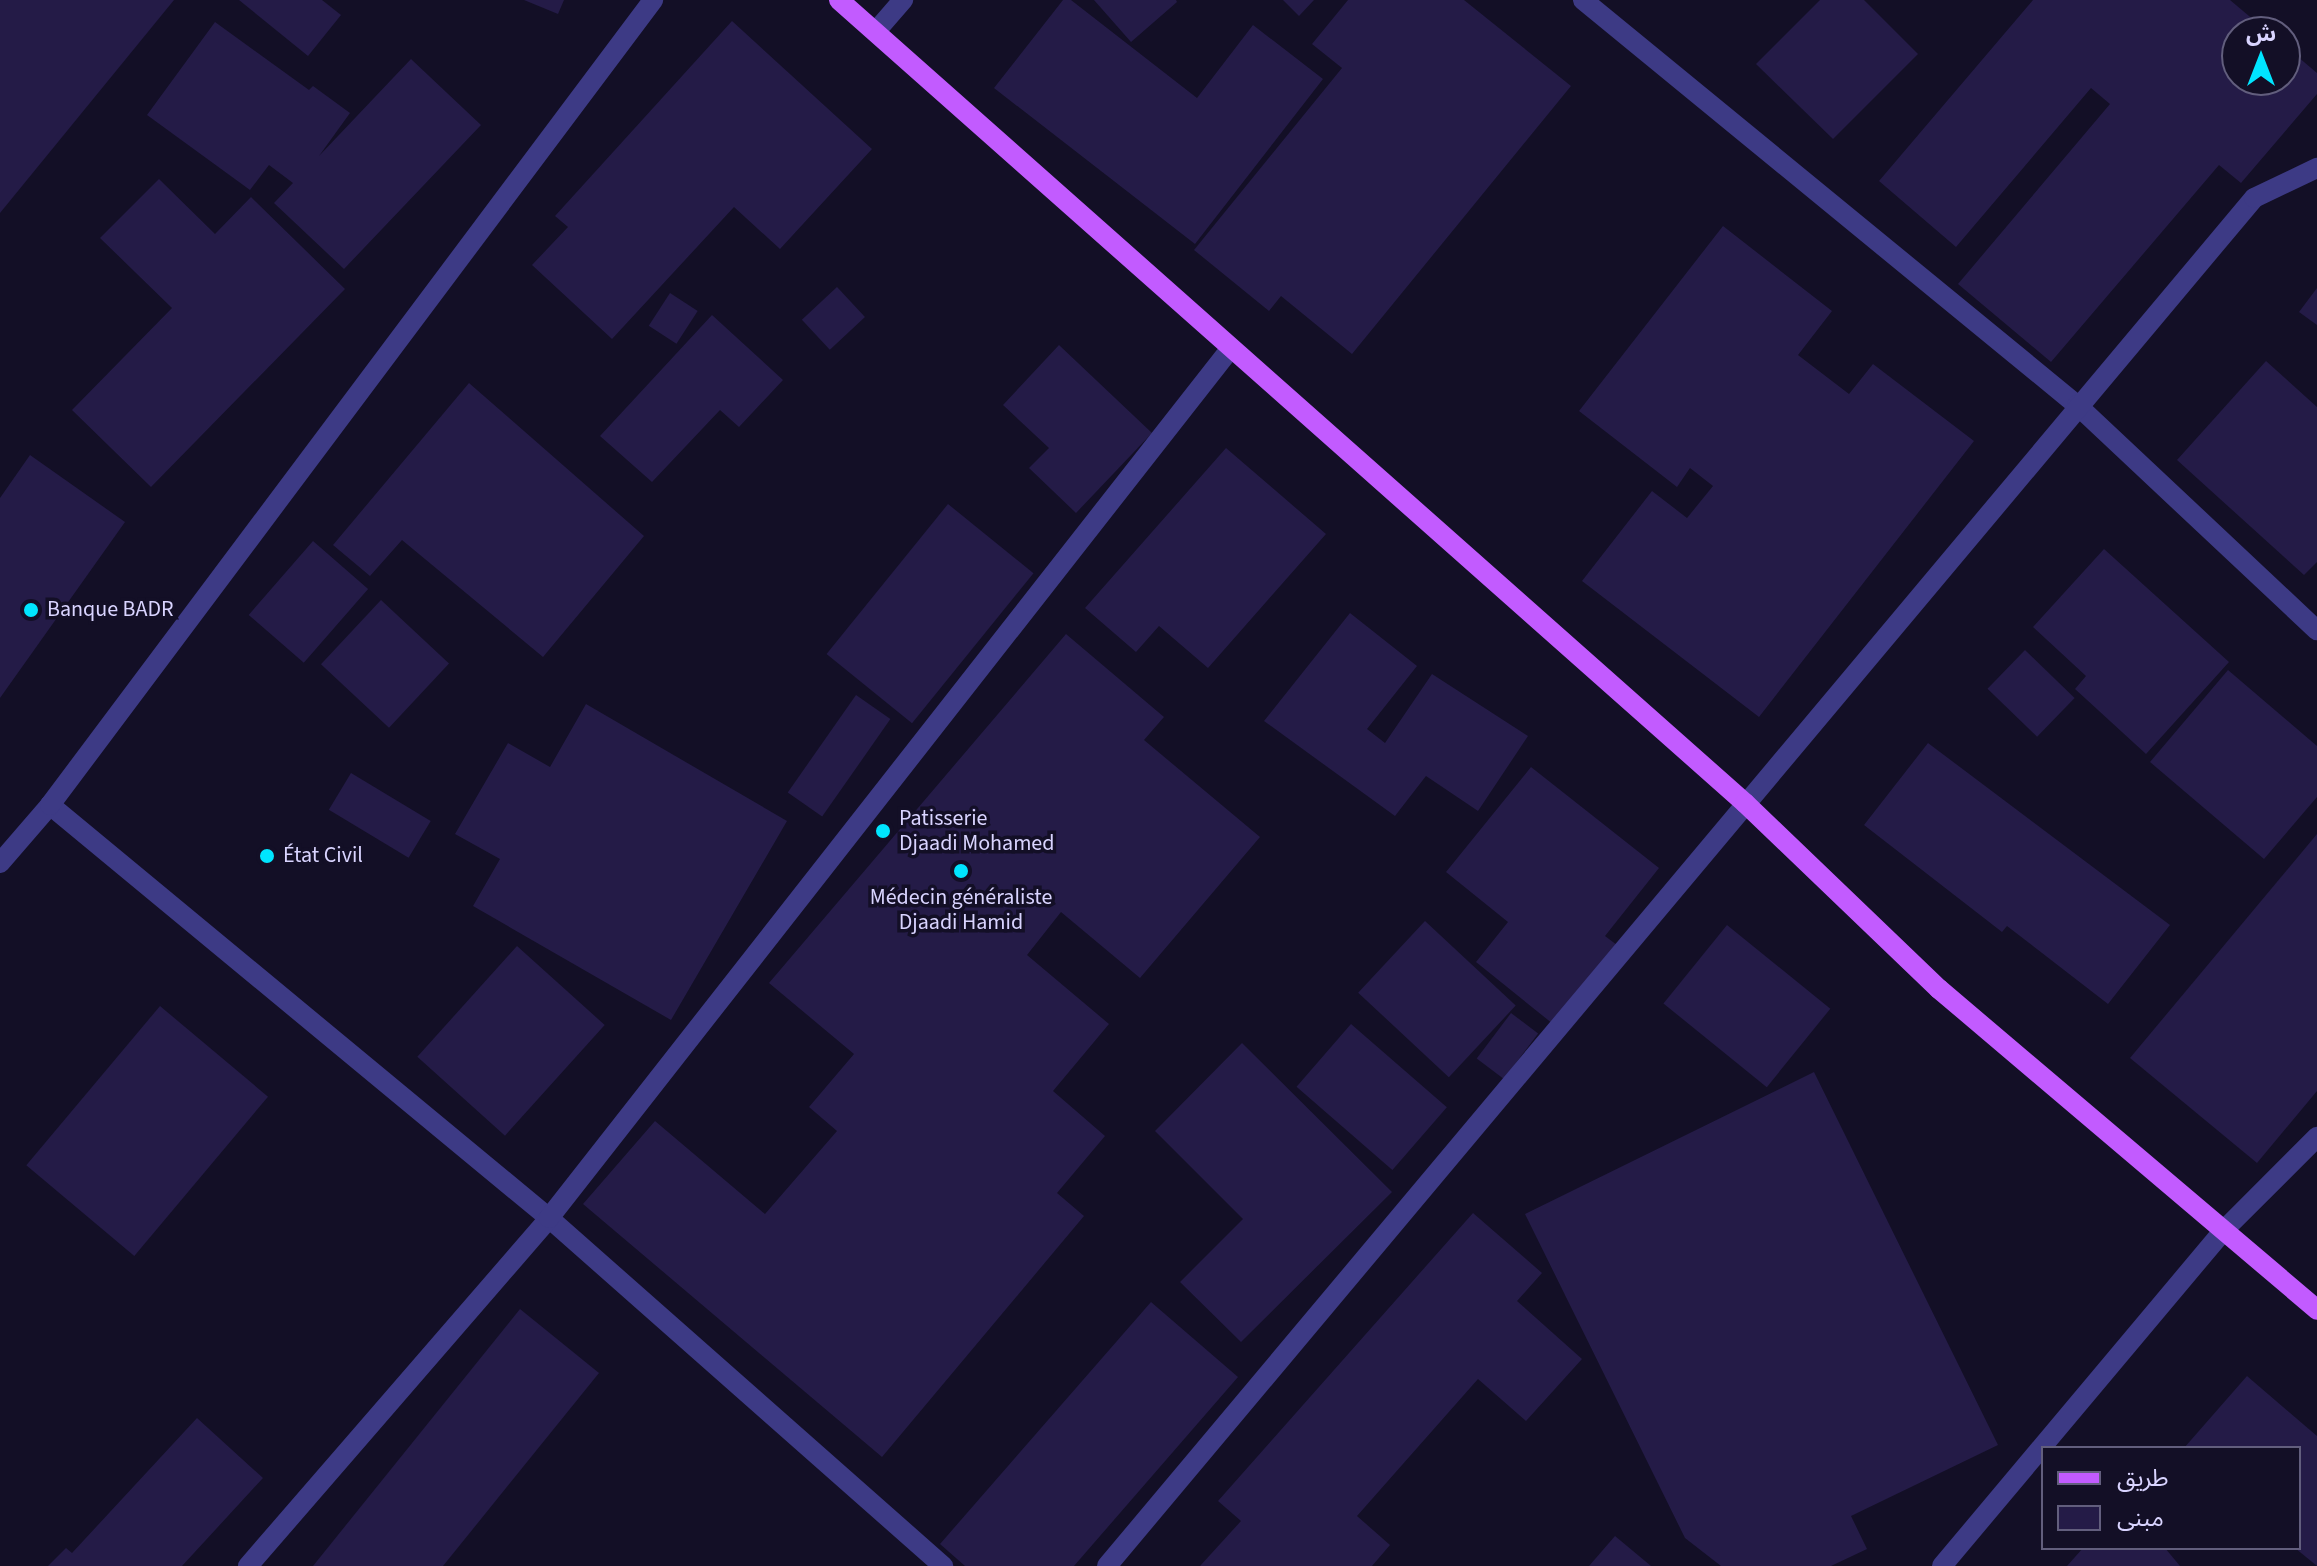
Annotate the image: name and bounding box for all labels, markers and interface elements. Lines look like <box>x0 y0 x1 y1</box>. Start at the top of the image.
north arrow <box>2221 16 2301 96</box>
text: ش <box>2246 18 2276 50</box>
place label: Banque BADR <box>47 597 173 623</box>
marker: Banque BADR <box>22 601 40 619</box>
place label: Patisserie Djaadi Mohamed <box>899 805 1054 856</box>
marker: Patisserie Djaadi Mohamed <box>874 822 892 840</box>
place label: État Civil <box>283 843 363 869</box>
marker: État Civil <box>258 847 276 865</box>
marker: Médecin généraliste Djaadi Hamid <box>952 862 970 880</box>
place label: Médecin généraliste Djaadi Hamid <box>870 884 1052 936</box>
legend <box>2041 1446 2301 1550</box>
text: طريق <box>2117 1461 2169 1496</box>
text: مبنى <box>2117 1501 2164 1536</box>

